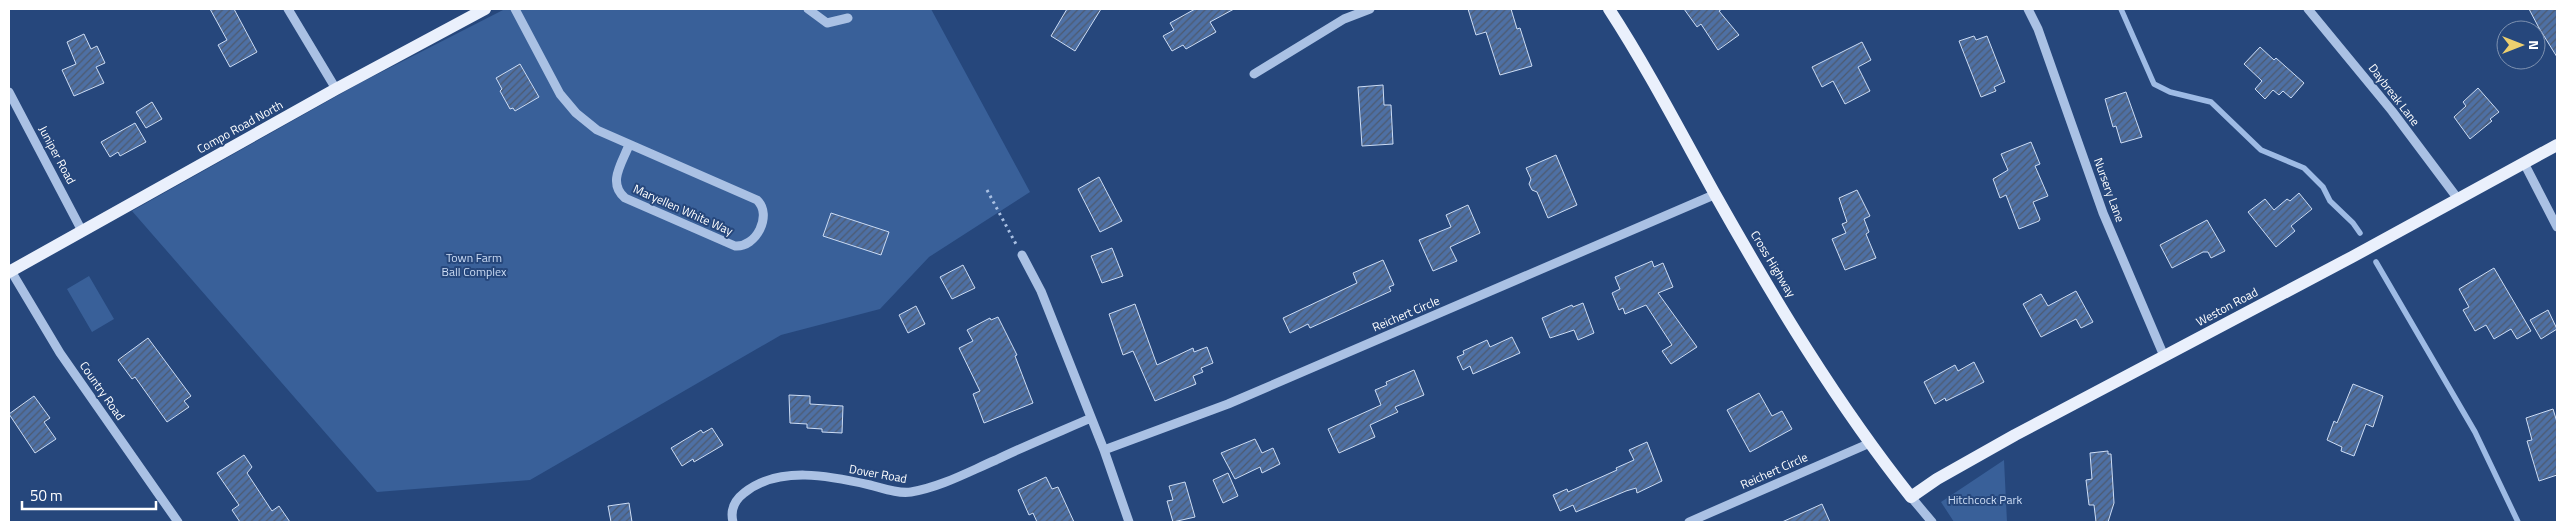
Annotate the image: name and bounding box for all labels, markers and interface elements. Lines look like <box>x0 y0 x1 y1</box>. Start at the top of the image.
north arrow <box>2496 20 2546 70</box>
text: N <box>2524 40 2545 50</box>
street label: Daybreak Lane <box>2364 59 2425 130</box>
street label: Compo Road North <box>193 95 286 158</box>
street label: Juniper Road <box>34 122 81 188</box>
street label: Nursery Lane <box>2089 155 2130 225</box>
street label: Maryellen White Way <box>630 179 736 240</box>
street label: Cross Highway <box>1746 227 1801 301</box>
park label: Town Farm Ball Complex <box>442 248 507 281</box>
street label: Weston Road <box>2192 282 2261 331</box>
street label: Reichert Circle <box>1369 291 1443 336</box>
street label: Country Road <box>75 357 130 424</box>
street label: Reichert Circle <box>1737 447 1811 494</box>
street label: Dover Road <box>848 459 909 488</box>
scale bar <box>22 478 156 510</box>
text: 50 m <box>30 484 63 507</box>
park label: Hitchcock Park <box>1948 490 2023 509</box>

